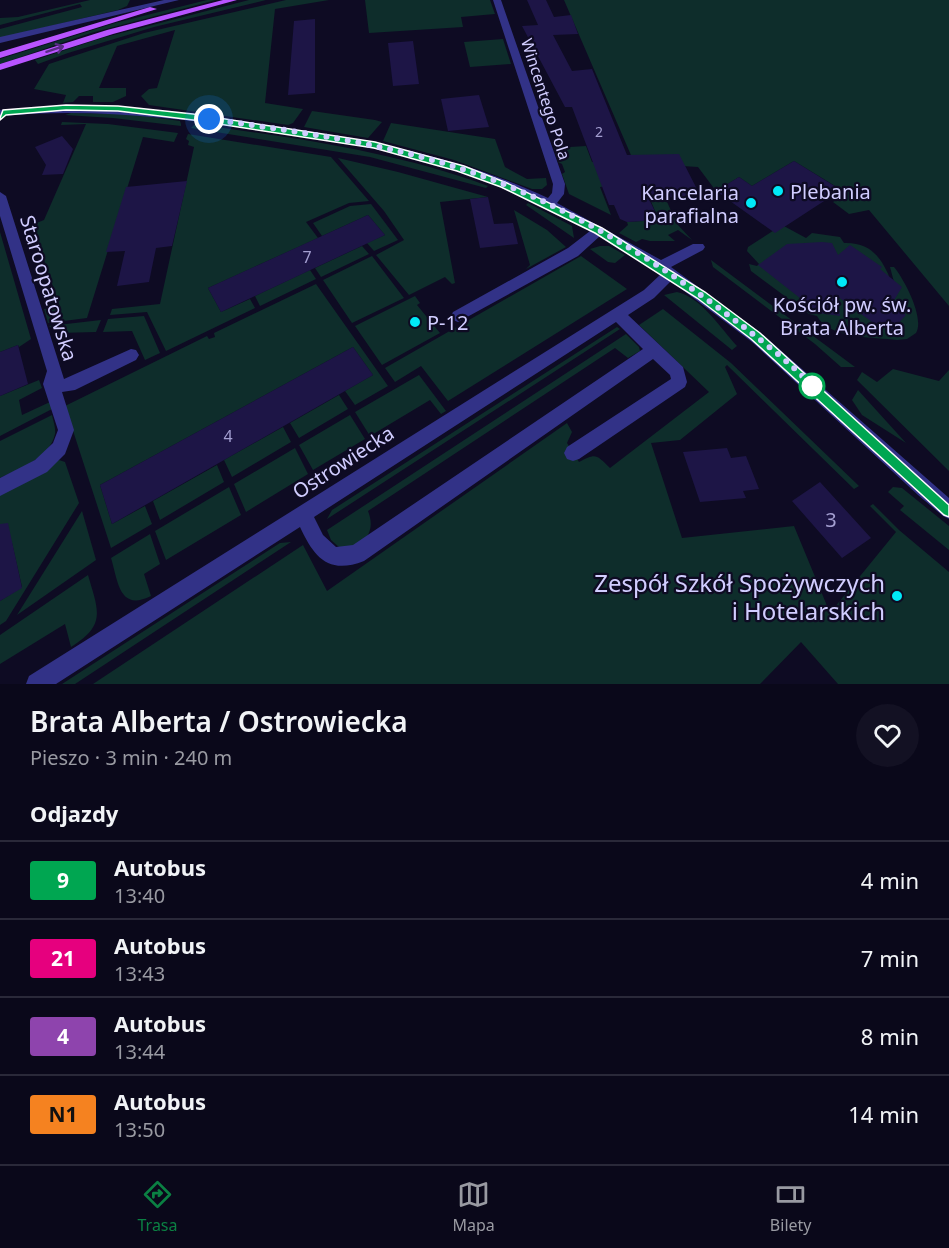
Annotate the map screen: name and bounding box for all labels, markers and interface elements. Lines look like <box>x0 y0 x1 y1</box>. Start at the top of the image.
street label: Wincentego Pola <box>516 35 576 163</box>
one-way arrow <box>45 42 64 53</box>
your location <box>194 104 224 134</box>
house number: 2 <box>595 122 603 141</box>
place label: Plebania <box>790 178 871 205</box>
place label: Kancelaria parafialna <box>641 179 739 229</box>
marker: Plebania <box>771 184 785 198</box>
marker: Kancelaria parafialna <box>744 196 758 210</box>
street label: Staroopatowska <box>14 212 84 364</box>
house number: 7 <box>302 246 312 268</box>
marker: Kościół pw. św. Brata Alberta <box>835 275 849 289</box>
place label: Kościół pw. św. Brata Alberta <box>773 291 911 341</box>
place label: P-12 <box>427 309 468 336</box>
marker: P-12 <box>408 315 422 329</box>
unlabelled marker <box>799 373 825 399</box>
street label: Ostrowiecka <box>287 419 399 505</box>
house number: 4 <box>223 425 233 447</box>
house number: 3 <box>825 506 837 533</box>
place label: Zespół Szkół Spożywczych i Hotelarskich <box>594 566 885 627</box>
marker: Zespół Szkół Spożywczych i Hotelarskich <box>890 589 904 603</box>
text: Brata Alberta / Ostrowiecka <box>30 702 408 740</box>
button: heart <box>856 704 919 767</box>
text: Pieszo · 3 min · 240 m <box>30 744 232 771</box>
text: Odjazdy <box>30 798 118 828</box>
text: Autobus <box>114 852 206 882</box>
text: 4 min <box>861 865 919 895</box>
text: 9 <box>57 866 69 894</box>
text: 13:40 <box>114 882 165 909</box>
text: Autobus <box>114 930 206 960</box>
text: 7 min <box>861 943 919 973</box>
text: 21 <box>51 944 75 972</box>
text: 13:43 <box>114 960 165 987</box>
text: Autobus <box>114 1008 206 1038</box>
text: 8 min <box>861 1021 919 1051</box>
text: 4 <box>57 1022 69 1050</box>
text: 13:44 <box>114 1038 165 1065</box>
text: Autobus <box>114 1086 206 1116</box>
text: 14 min <box>848 1099 919 1129</box>
text: N1 <box>48 1100 78 1128</box>
text: 13:50 <box>114 1116 165 1143</box>
tab: Trasa <box>138 1178 178 1236</box>
tab: Mapa <box>453 1178 495 1236</box>
tab: Bilety <box>770 1178 811 1236</box>

